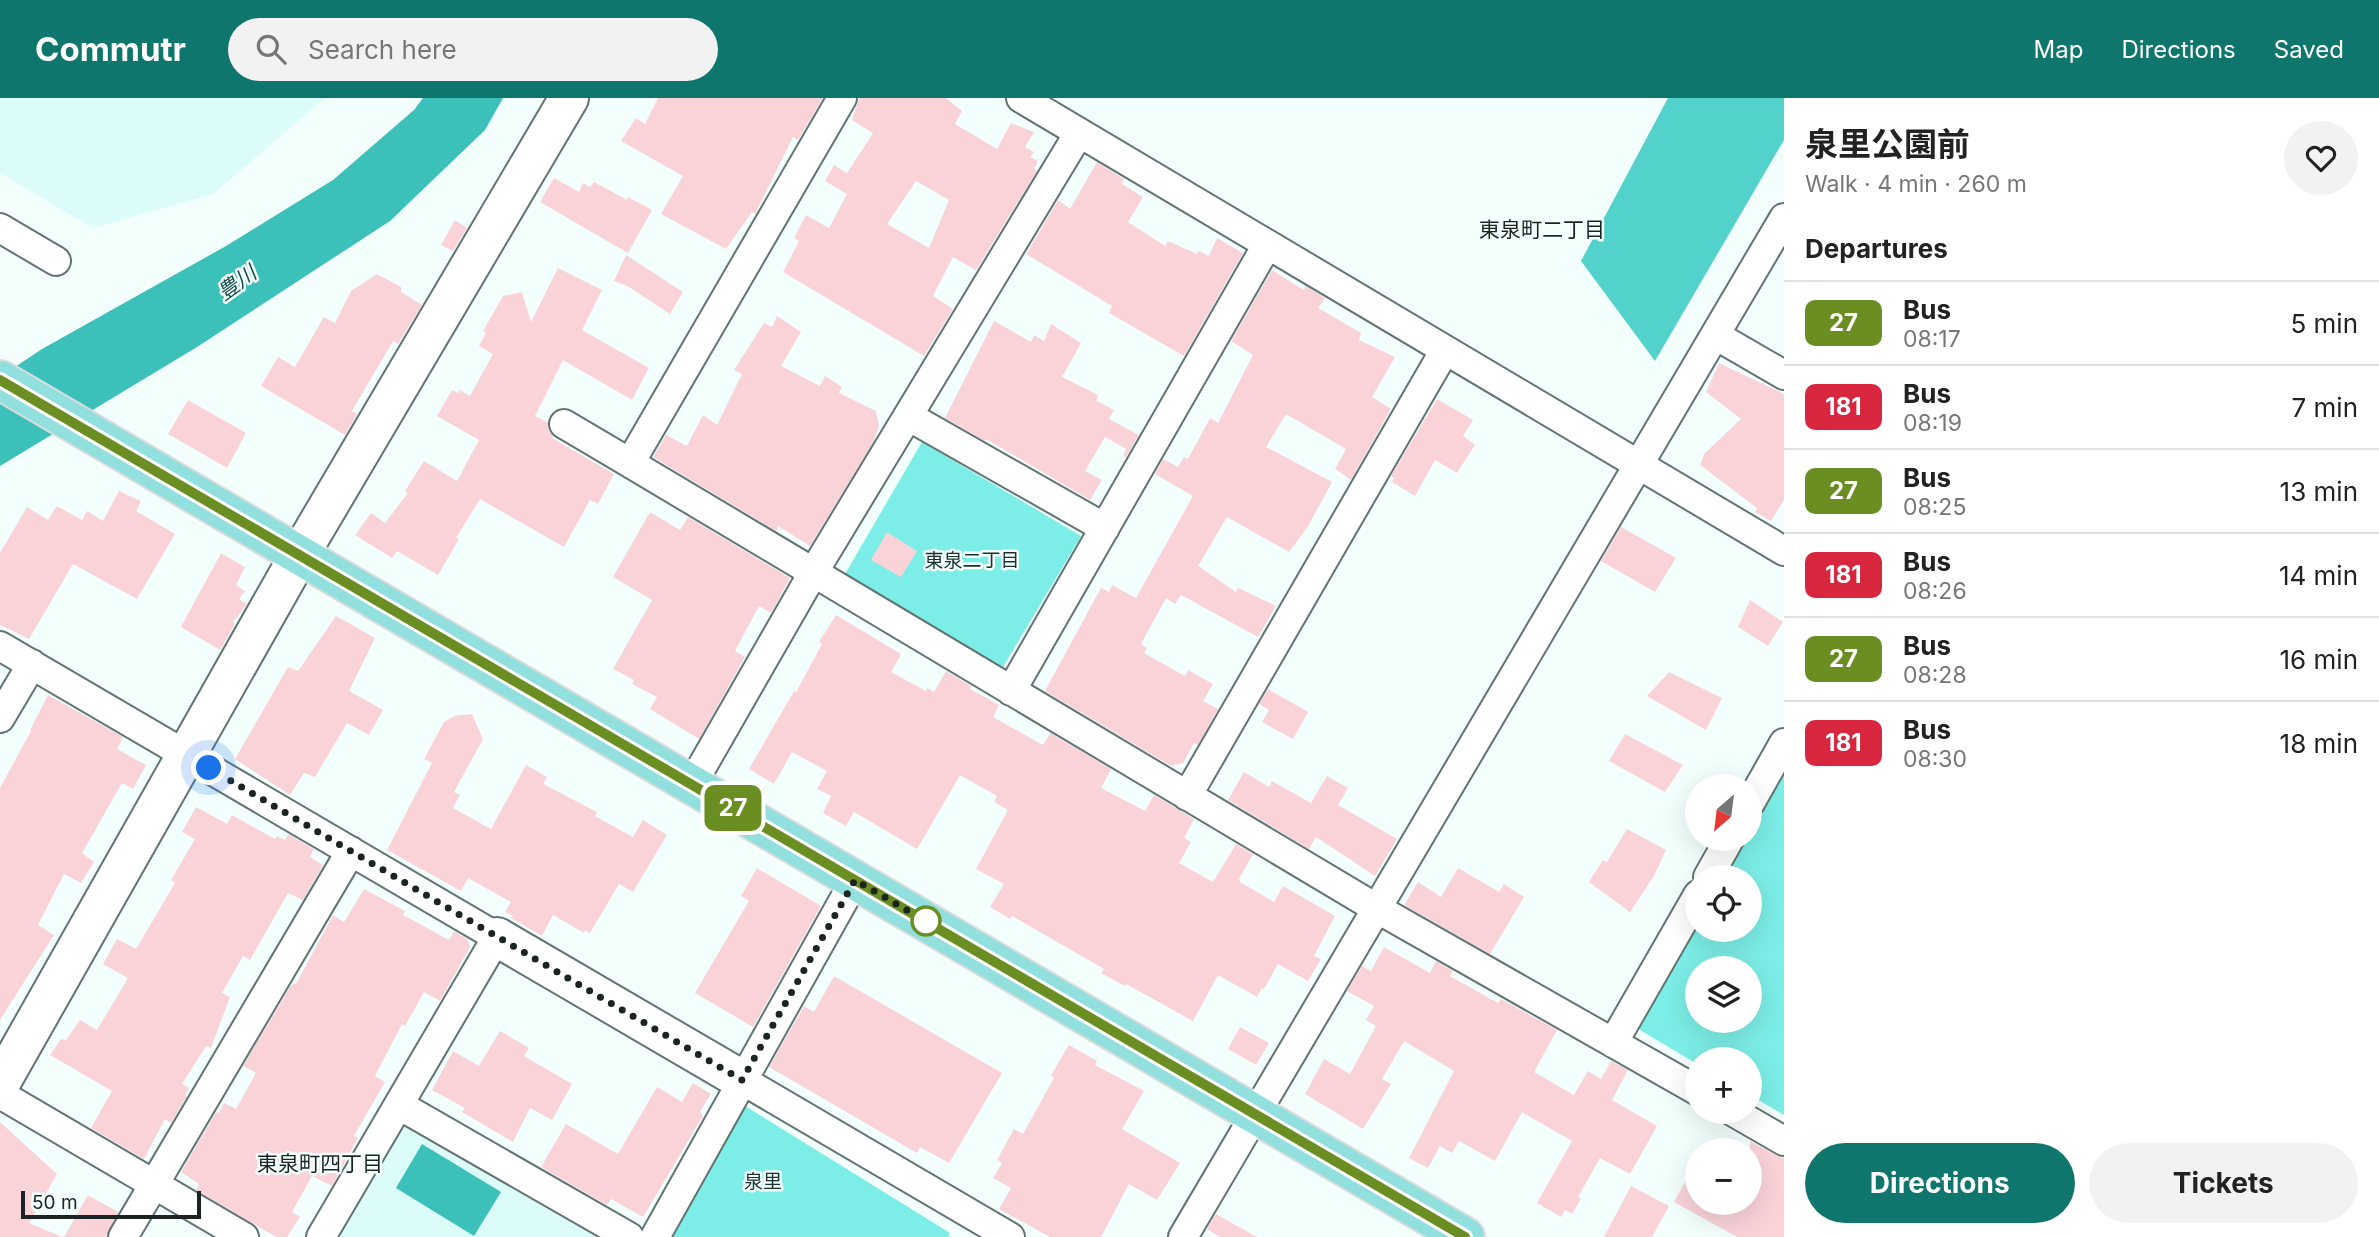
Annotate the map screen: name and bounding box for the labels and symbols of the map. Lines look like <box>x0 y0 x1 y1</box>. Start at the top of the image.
district label: 東泉町二丁目 <box>1479 217 1605 242</box>
water label: 豊川 <box>212 259 263 305</box>
park label: 東泉二丁目 <box>924 549 1020 572</box>
your location <box>191 750 226 785</box>
north arrow <box>1685 774 1762 850</box>
line badge: 27 <box>702 785 764 831</box>
unlabelled marker <box>911 906 941 936</box>
district label: 東泉町四丁目 <box>257 1151 383 1176</box>
park label: 泉里 <box>744 1170 782 1193</box>
scale bar <box>21 1188 201 1220</box>

